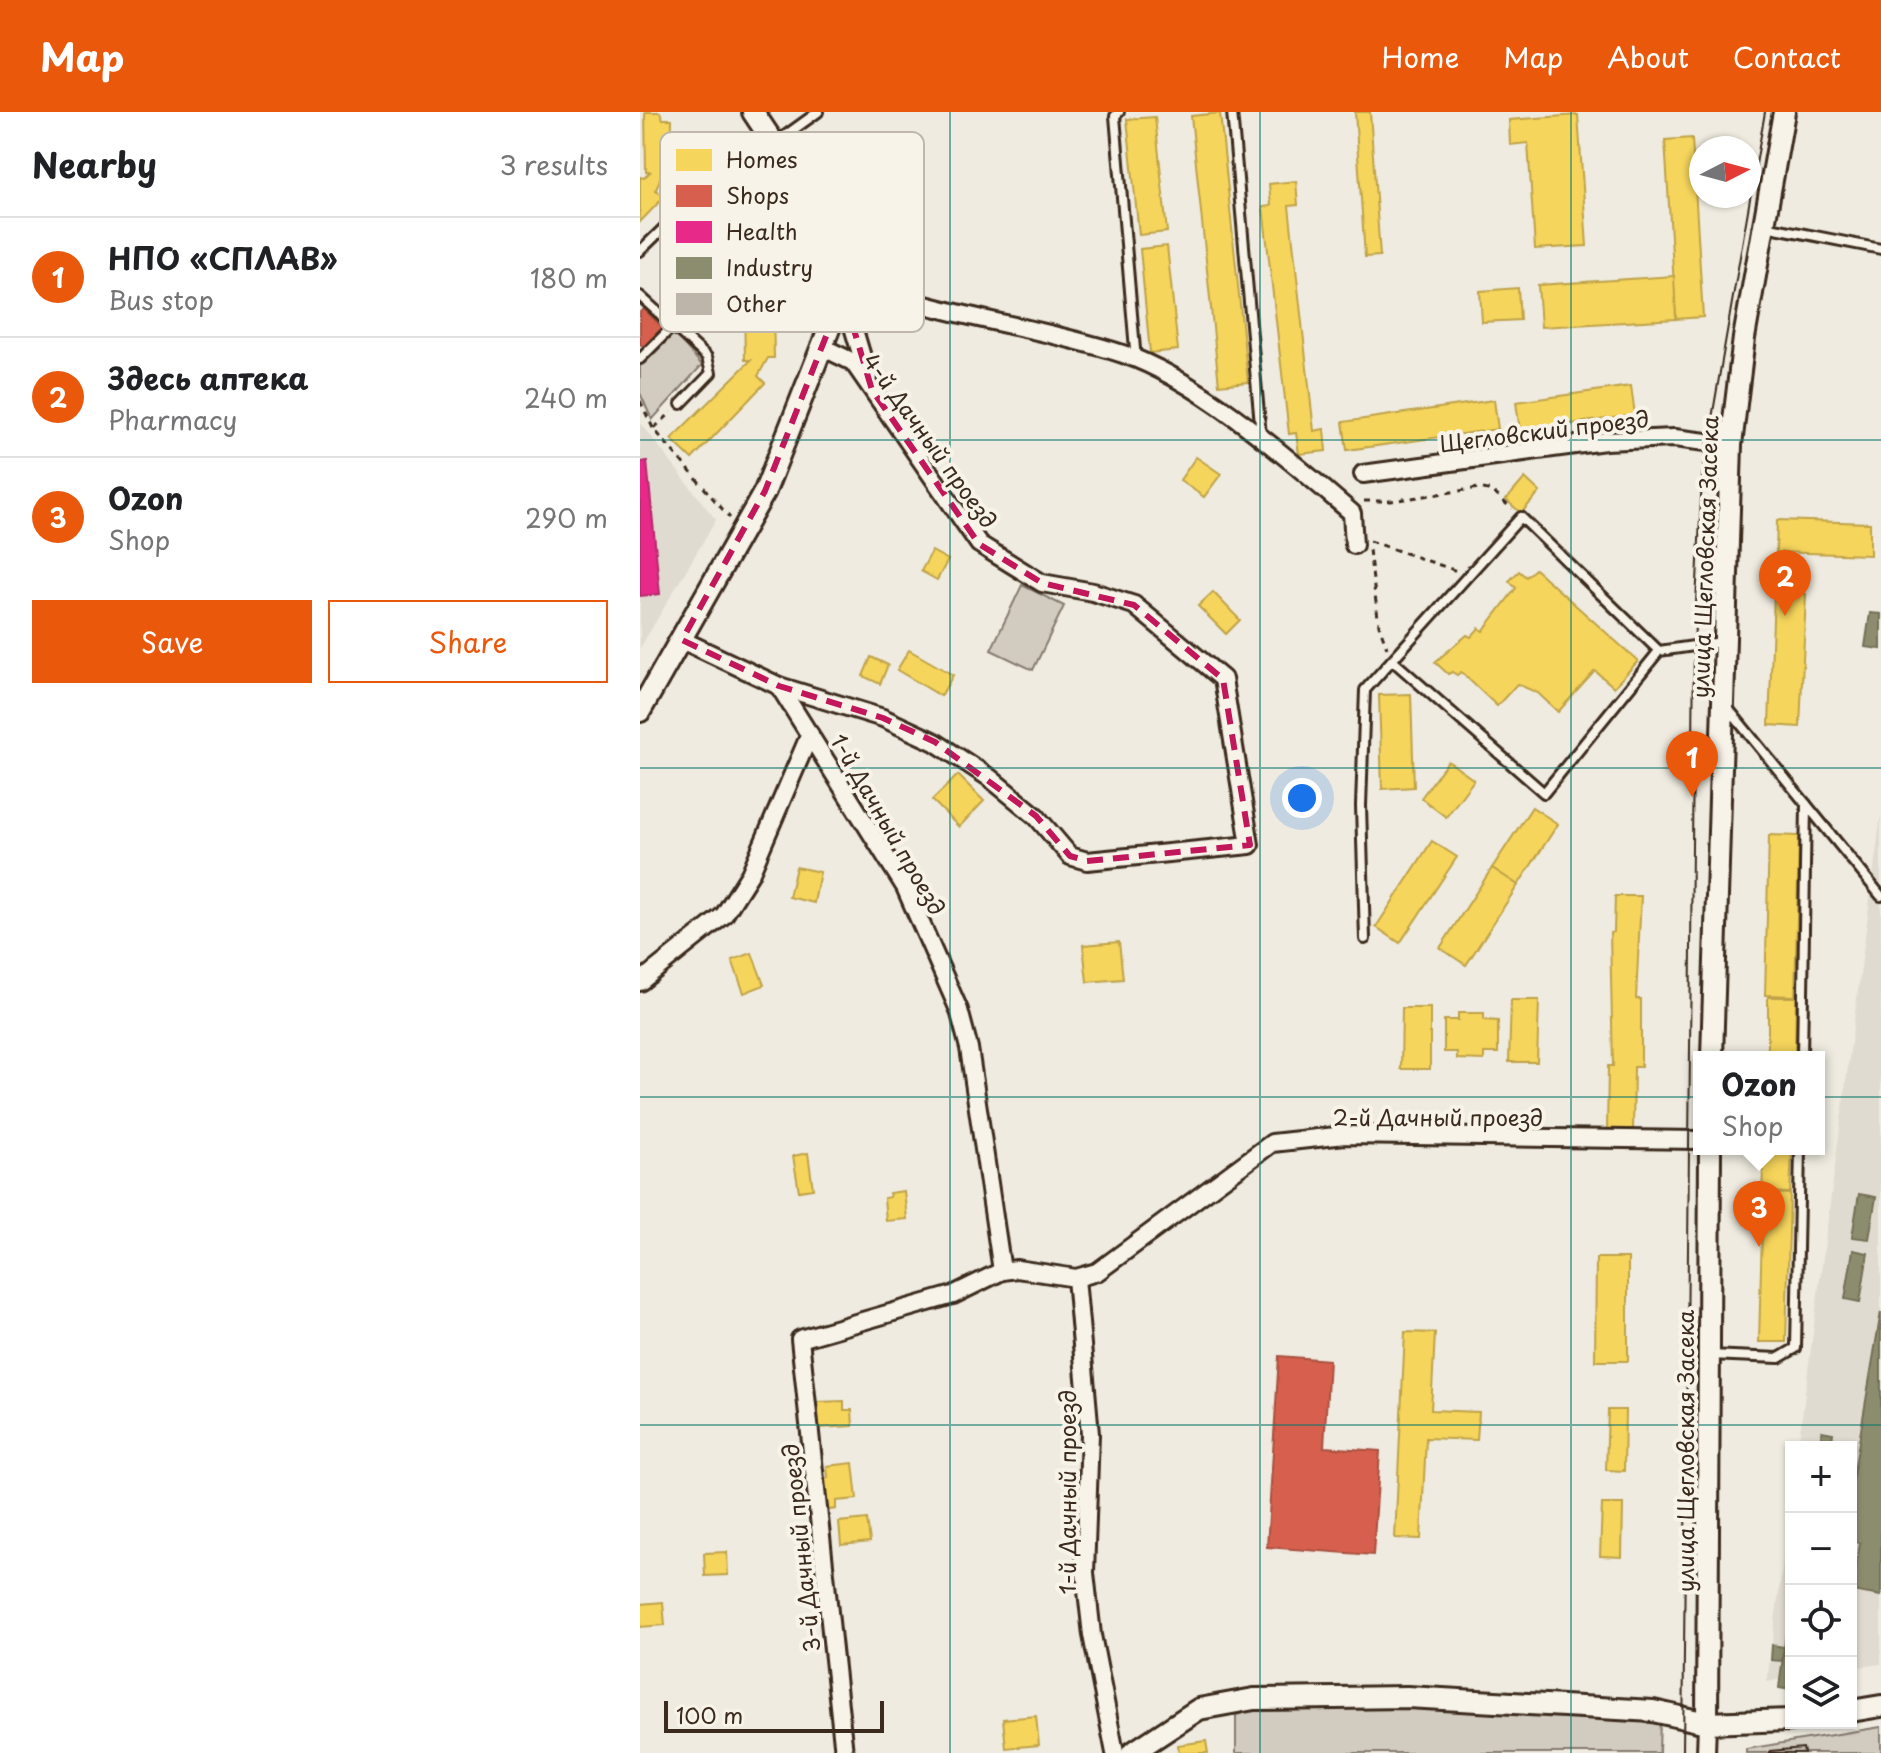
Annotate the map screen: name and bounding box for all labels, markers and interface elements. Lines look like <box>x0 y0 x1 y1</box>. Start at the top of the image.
text: Map <box>40 28 124 85</box>
text: Home <box>1381 35 1459 78</box>
text: Map <box>1503 35 1563 78</box>
text: About <box>1607 35 1689 78</box>
text: Contact <box>1733 35 1841 78</box>
legend <box>660 132 924 332</box>
north arrow <box>1689 136 1761 208</box>
text: Nearby <box>32 138 157 190</box>
text: Homes <box>726 142 797 175</box>
text: 3 results <box>500 145 608 184</box>
text: Shops <box>726 178 789 211</box>
text: Health <box>726 214 798 247</box>
text: НПО «СПЛАВ» <box>108 235 337 280</box>
text: Industry <box>726 250 813 283</box>
text: 1 <box>52 258 64 297</box>
text: 180 m <box>530 258 608 297</box>
text: Bus stop <box>108 280 214 319</box>
text: Other <box>726 286 787 319</box>
street label: 4-й Дачный проезд <box>856 346 1006 534</box>
text: Здесь аптека <box>108 355 309 400</box>
text: 2 <box>49 378 67 417</box>
text: 240 m <box>524 378 608 417</box>
text: Pharmacy <box>108 400 237 439</box>
street label: Щегловский проезд <box>1437 401 1651 459</box>
street label: улица Щегловская Засека <box>1683 415 1725 699</box>
text: Ozon <box>108 475 183 520</box>
text: 3 <box>49 498 67 537</box>
text: 290 m <box>525 498 608 537</box>
text: Shop <box>108 520 170 559</box>
pin: 2 <box>1759 550 1811 616</box>
button: Save <box>32 600 312 683</box>
button: Share <box>328 600 608 683</box>
street label: 1-й Дачный проезд <box>823 727 955 921</box>
pin: 1 <box>1666 731 1718 797</box>
your location <box>1282 778 1322 818</box>
popup <box>1693 1051 1825 1155</box>
text: Ozon <box>1721 1061 1797 1106</box>
street label: 2-й Дачный проезд <box>1333 1100 1543 1133</box>
text: Shop <box>1721 1106 1783 1145</box>
pin: 3 <box>1733 1181 1785 1247</box>
street label: улица Щегловская Засека <box>1668 1309 1701 1592</box>
street label: 1-й Дачный проезд <box>1050 1390 1083 1594</box>
map controls <box>1785 1441 1857 1729</box>
button: + <box>1785 1441 1857 1513</box>
street label: 3-й Дачный проезд <box>773 1442 827 1654</box>
button: − <box>1785 1513 1857 1585</box>
button: locate <box>1785 1585 1857 1657</box>
button: layers <box>1785 1657 1857 1729</box>
scale bar <box>664 1697 884 1733</box>
text: 100 m <box>676 1698 743 1731</box>

